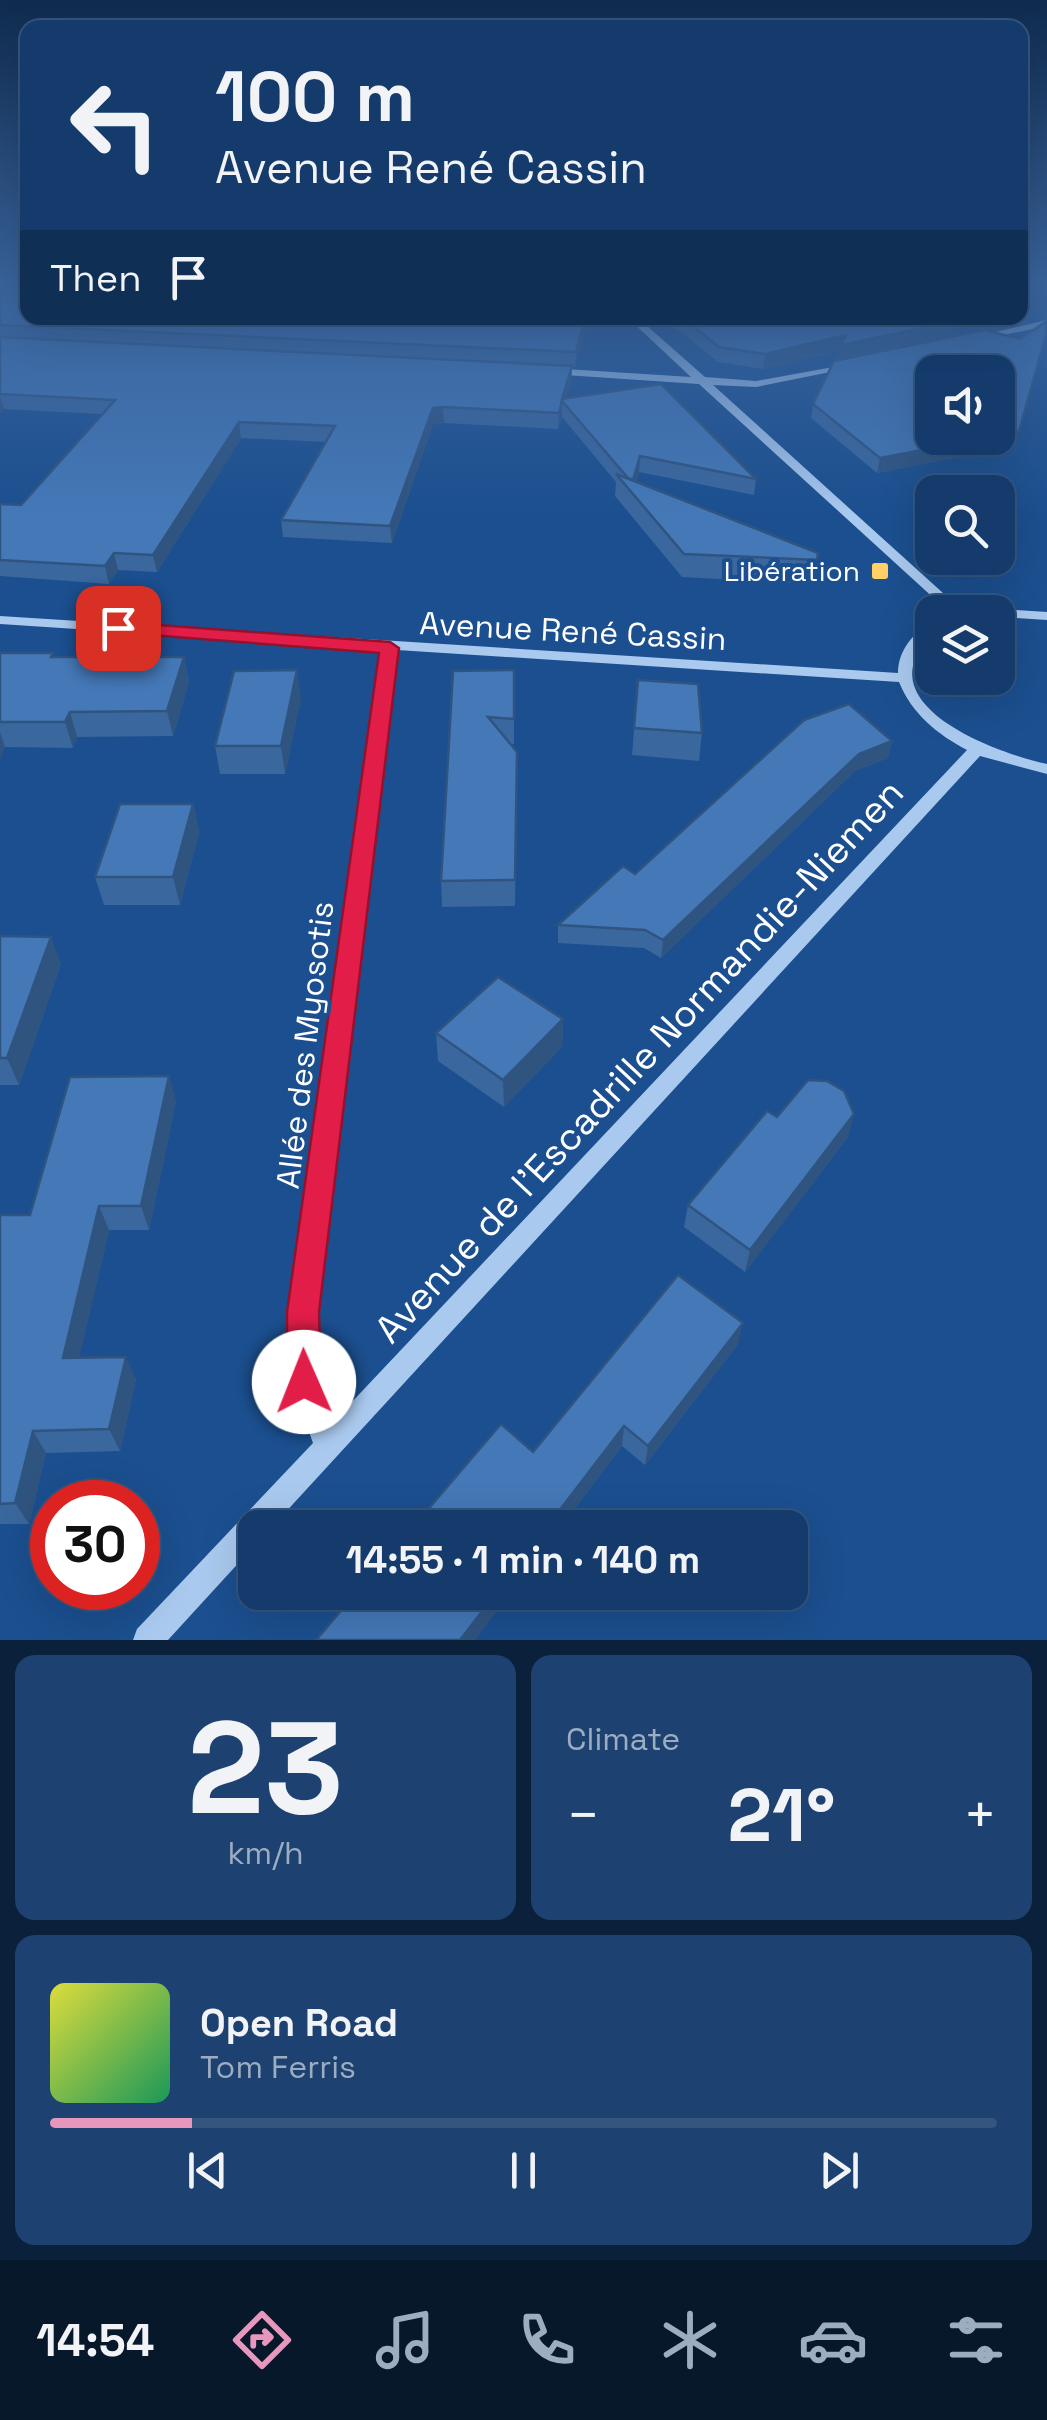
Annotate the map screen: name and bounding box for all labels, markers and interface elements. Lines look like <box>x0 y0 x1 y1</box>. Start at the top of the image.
text: 100 m <box>215 52 415 141</box>
icon: left <box>50 60 180 190</box>
text: Avenue René Cassin <box>215 139 647 196</box>
icon: arrive <box>161 250 216 305</box>
text: Then <box>50 254 141 302</box>
map controls <box>915 355 1015 695</box>
button: sound <box>915 355 1015 455</box>
button: search <box>915 475 1015 575</box>
place label: Libération <box>724 553 860 589</box>
marker: Libération <box>869 560 891 582</box>
pin <box>76 586 161 671</box>
button: layers <box>915 595 1015 695</box>
icon: arrive <box>91 601 146 656</box>
street label: Avenue René Cassin <box>419 603 727 659</box>
street label: Avenue de l'Escadrille Normandie-Niemen <box>364 769 914 1353</box>
street label: Allée des Myosotis <box>268 899 342 1191</box>
position arrow <box>252 1330 356 1434</box>
speed limit sign: 30 <box>30 1480 160 1610</box>
text: 14:55 · 1 min · 140 m <box>346 1536 700 1584</box>
text: 23 <box>187 1685 344 1851</box>
text: Climate <box>566 1719 680 1759</box>
text: 21° <box>727 1767 836 1863</box>
text: − <box>566 1780 600 1850</box>
text: + <box>963 1780 997 1850</box>
text: km/h <box>227 1833 304 1873</box>
text: Open Road <box>200 1999 398 2047</box>
text: Tom Ferris <box>200 2047 356 2087</box>
icon: previous <box>180 2143 235 2198</box>
icon: pause <box>496 2143 551 2198</box>
icon: next <box>812 2143 867 2198</box>
icon: directions <box>227 2305 297 2375</box>
icon: music <box>370 2305 440 2375</box>
icon: phone <box>512 2305 582 2375</box>
icon: climate <box>655 2305 725 2375</box>
icon: car <box>798 2305 868 2375</box>
icon: filters <box>941 2305 1011 2375</box>
text: 14:54 <box>36 2312 154 2369</box>

